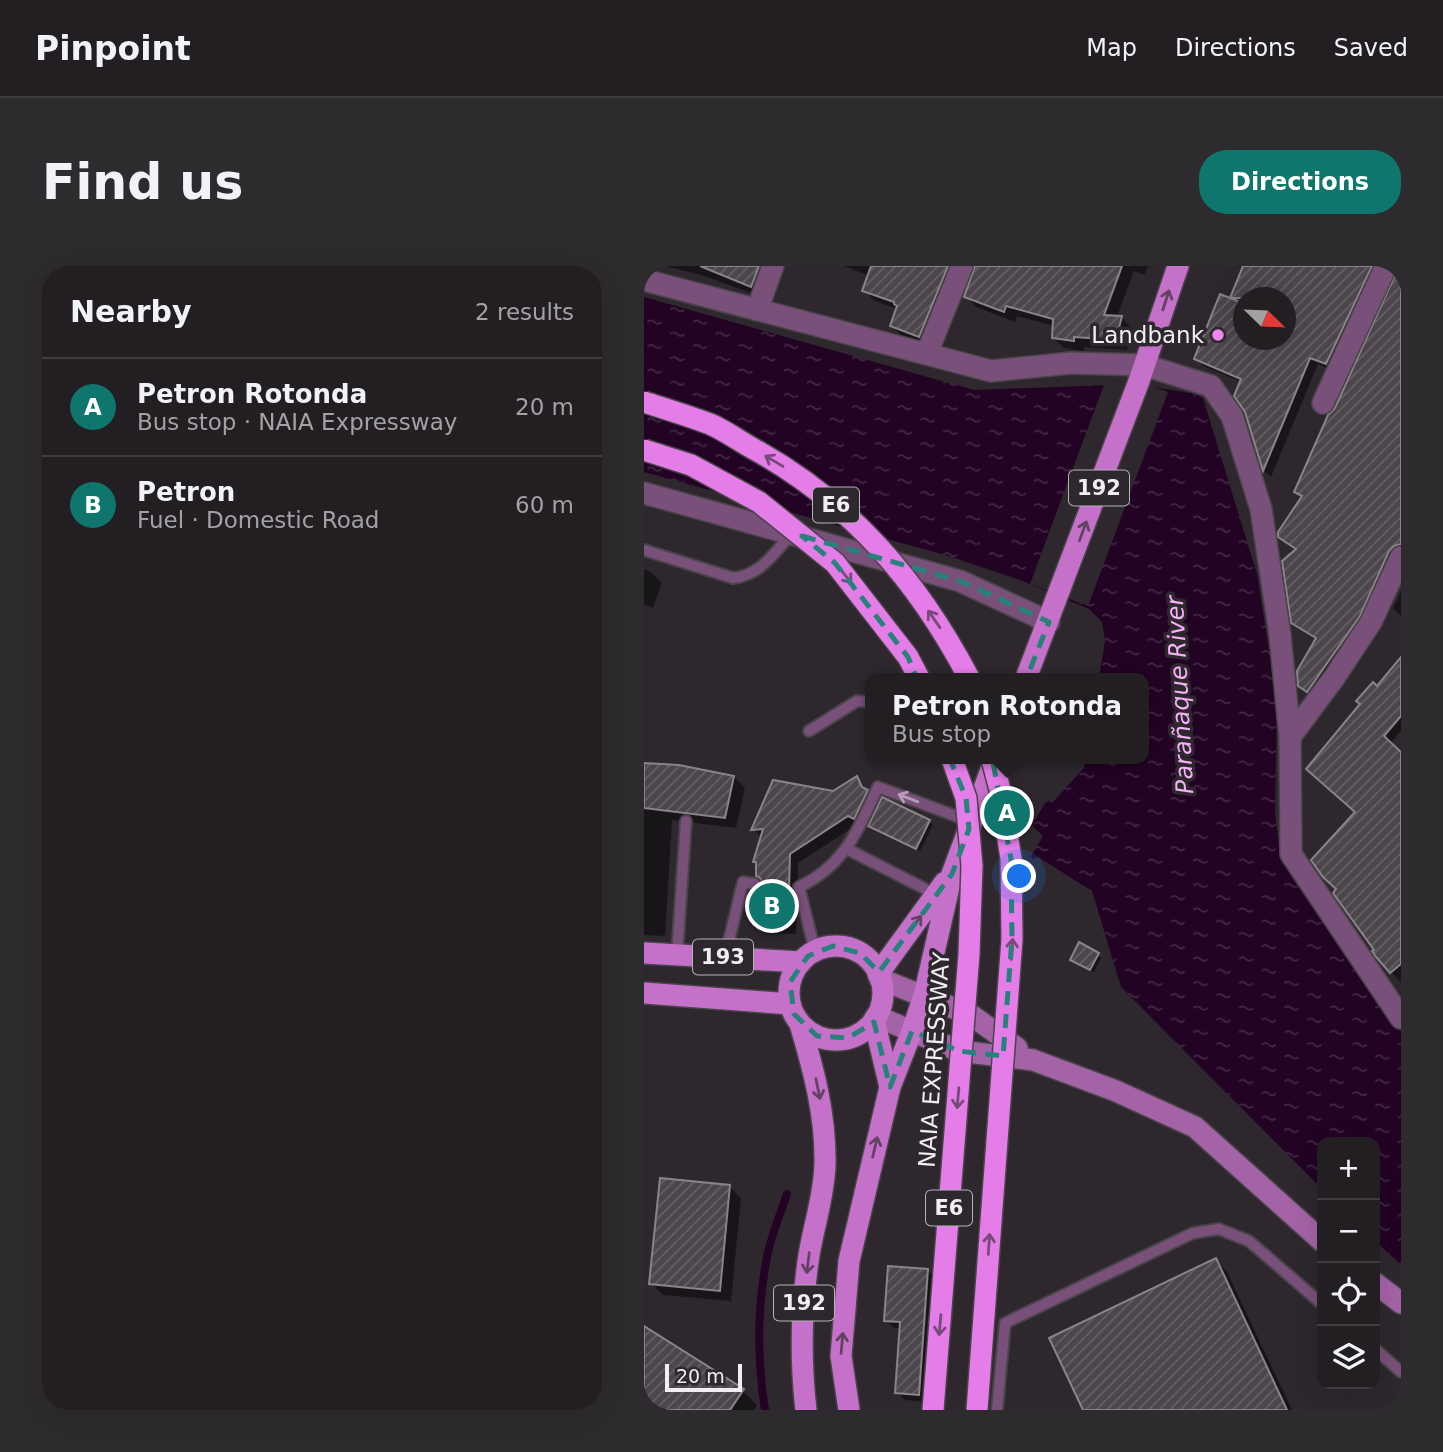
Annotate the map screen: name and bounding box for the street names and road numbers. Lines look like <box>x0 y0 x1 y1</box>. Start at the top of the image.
road number: 192 <box>1069 470 1129 506</box>
road number: E6 <box>813 488 859 522</box>
road number: 193 <box>693 940 753 974</box>
street label: NAIA EXPRESSWAY <box>913 950 955 1169</box>
road number: E6 <box>926 1191 972 1226</box>
road number: 192 <box>774 1286 834 1320</box>

